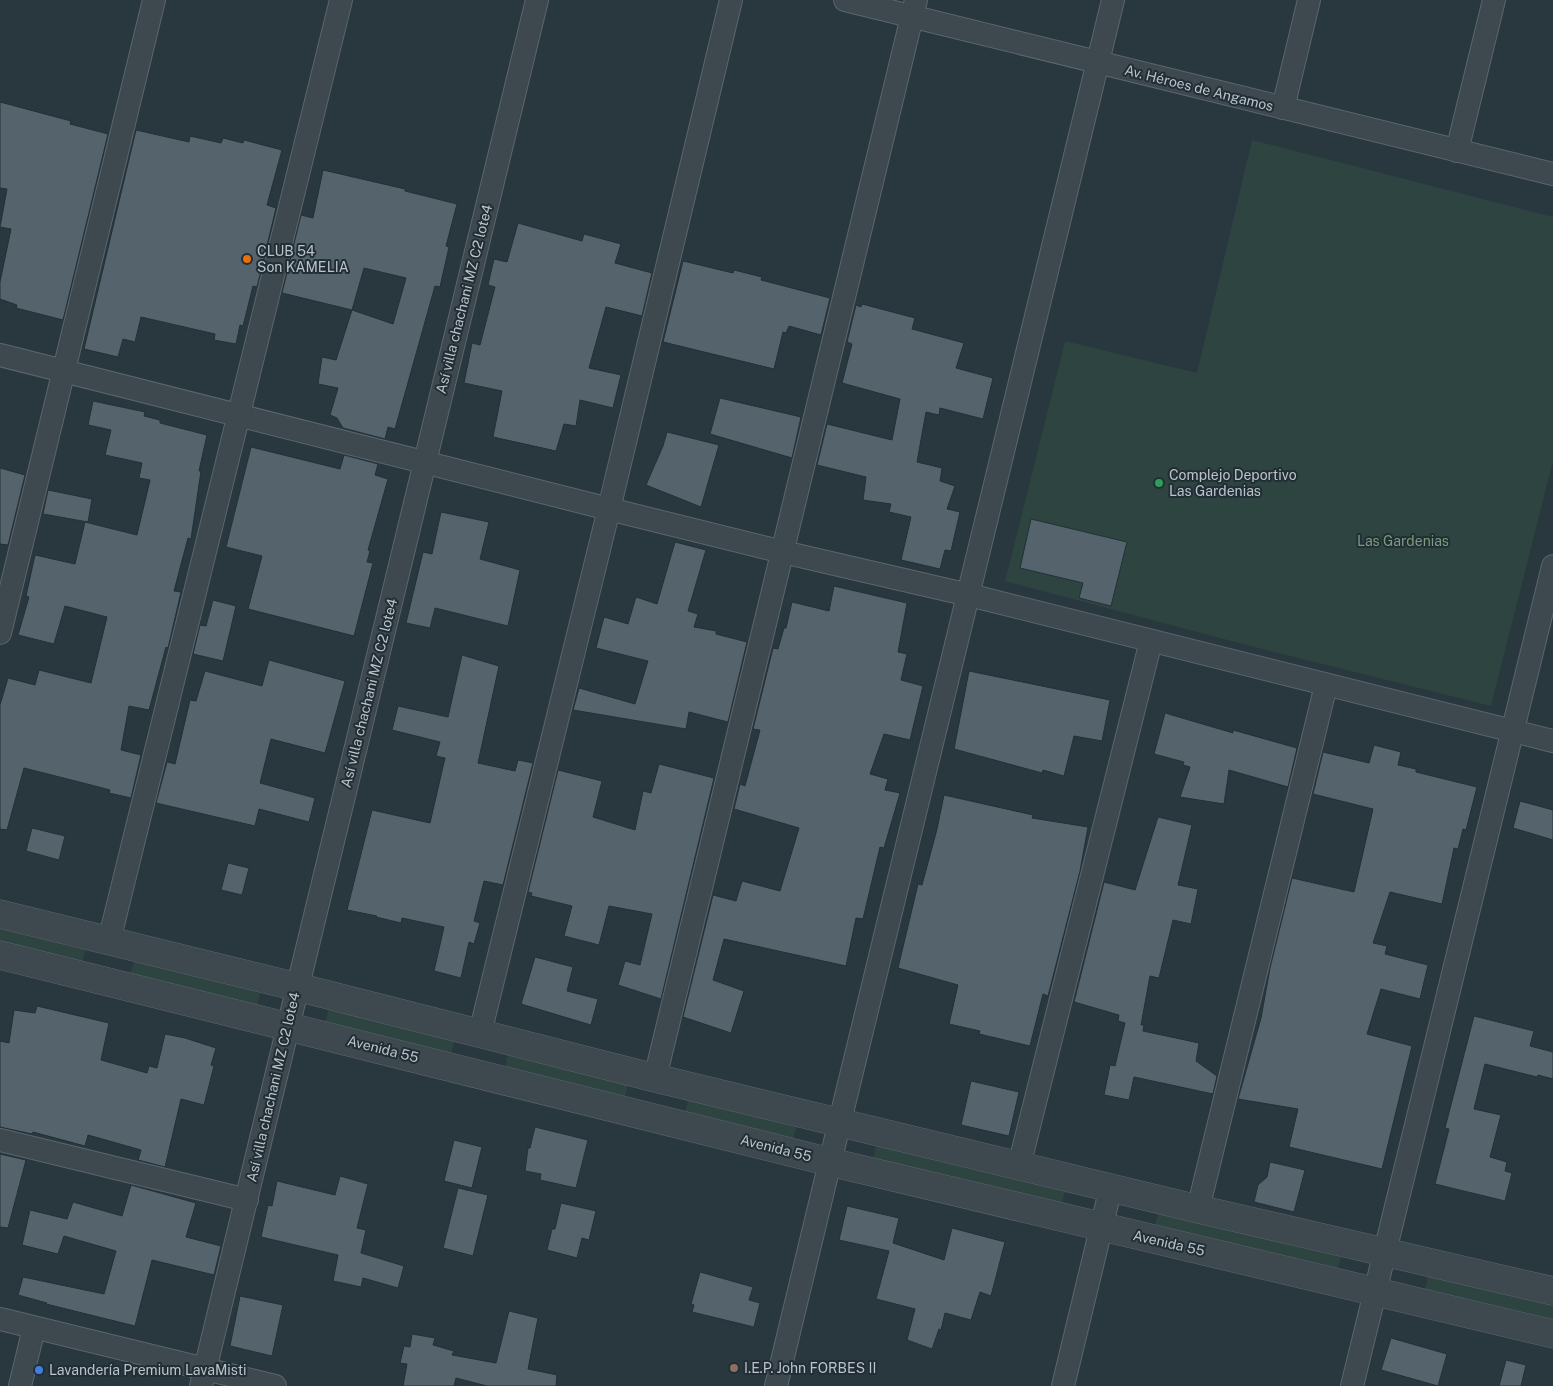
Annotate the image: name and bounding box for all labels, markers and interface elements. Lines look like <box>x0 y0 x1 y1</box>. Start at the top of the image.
street label: Av. Héroes de Angamos <box>1123 62 1275 114</box>
street label: Así villa chachani MZ C2 lote4 <box>433 203 495 395</box>
place label: CLUB 54 Son KAMELIA <box>257 243 349 275</box>
marker: CLUB 54 Son KAMELIA <box>241 253 253 265</box>
place label: Complejo Deportivo Las Gardenias <box>1169 467 1297 499</box>
marker: Complejo Deportivo Las Gardenias <box>1153 477 1165 489</box>
park label: Las Gardenias <box>1357 533 1449 549</box>
street label: Así villa chachani MZ C2 lote4 <box>338 597 400 789</box>
street label: Así villa chachani MZ C2 lote4 <box>243 990 303 1184</box>
street label: Avenida 55 <box>346 1032 420 1066</box>
street label: Avenida 55 <box>739 1131 813 1165</box>
street label: Avenida 55 <box>1132 1227 1206 1259</box>
place label: I.E.P. John FORBES II <box>744 1360 877 1376</box>
place label: Lavandería Premium LavaMisti <box>49 1362 247 1378</box>
marker: I.E.P. John FORBES II <box>728 1362 740 1374</box>
marker: Lavandería Premium LavaMisti <box>33 1364 45 1376</box>

